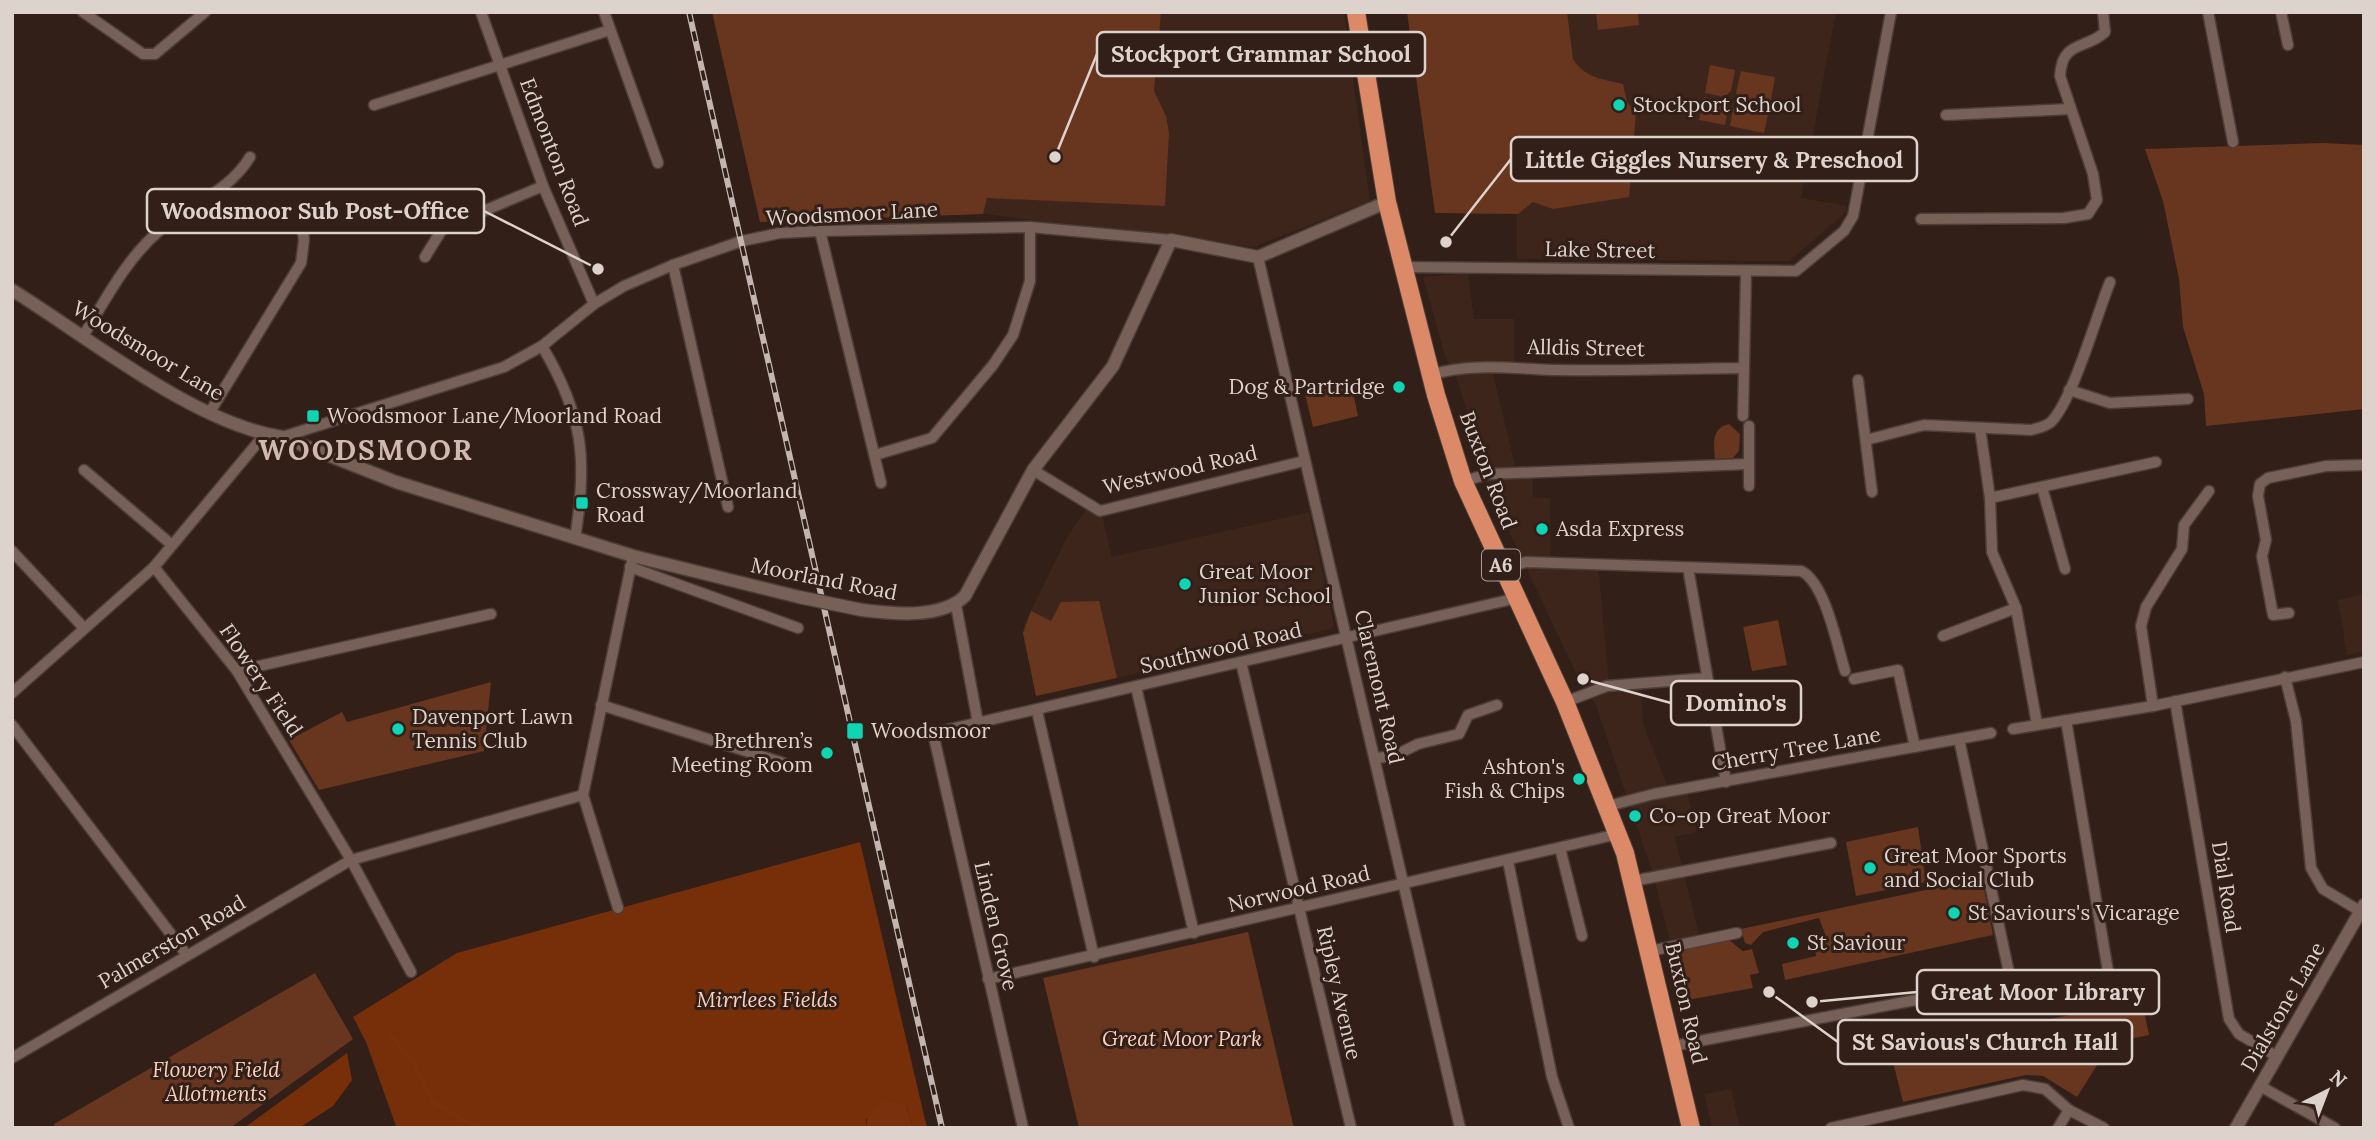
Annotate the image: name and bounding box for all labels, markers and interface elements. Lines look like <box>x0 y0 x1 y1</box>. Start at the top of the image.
callout: Stockport Grammar School <box>1097 32 1425 76</box>
text: Stockport Grammar School <box>1111 39 1411 68</box>
street label: Edmonton Road <box>514 74 595 230</box>
place label: Stockport School <box>1633 91 1801 118</box>
marker: Stockport School <box>1611 97 1627 113</box>
callout: Little Giggles Nursery & Preschool <box>1511 137 1917 181</box>
text: Little Giggles Nursery & Preschool <box>1525 145 1903 174</box>
callout: Woodsmoor Sub Post-Office <box>147 189 484 233</box>
text: Woodsmoor Sub Post-Office <box>161 196 469 225</box>
street label: Woodsmoor Lane <box>765 196 939 231</box>
street label: Lake Street <box>1544 235 1657 264</box>
street label: Woodsmoor Lane <box>67 295 229 407</box>
street label: Alldis Street <box>1526 333 1646 362</box>
place label: Dog & Partridge <box>1229 373 1385 400</box>
marker: Dog & Partridge <box>1391 379 1407 395</box>
place label: Woodsmoor Lane/Moorland Road <box>327 402 662 429</box>
street label: Buxton Road <box>1454 407 1523 533</box>
marker: Woodsmoor Lane/Moorland Road <box>305 408 321 424</box>
district label: WOODSMOOR <box>258 432 474 468</box>
street label: Westwood Road <box>1100 439 1260 500</box>
place label: Crossway/Moorland Road <box>596 477 798 528</box>
marker: Crossway/Moorland Road <box>574 495 590 511</box>
place label: Asda Express <box>1555 515 1684 542</box>
marker: Asda Express <box>1534 521 1550 537</box>
road number: A6 <box>1482 550 1520 580</box>
street label: Moorland Road <box>748 551 900 606</box>
place label: Great Moor Junior School <box>1198 558 1331 609</box>
marker: Great Moor Junior School <box>1177 576 1193 592</box>
street label: Claremont Road <box>1349 607 1410 767</box>
street label: Southwood Road <box>1137 616 1304 679</box>
street label: Flowery Field <box>214 618 309 741</box>
callout: Domino's <box>1671 681 1801 725</box>
text: Domino's <box>1685 688 1787 717</box>
place label: Davenport Lawn Tennis Club <box>412 703 573 754</box>
place label: Woodsmoor <box>871 717 990 744</box>
street label: Cherry Tree Lane <box>1709 720 1883 777</box>
marker: Davenport Lawn Tennis Club <box>390 721 406 737</box>
marker: Woodsmoor <box>845 721 865 741</box>
place label: Brethren’s Meeting Room <box>671 727 813 778</box>
marker: Brethren’s Meeting Room <box>819 745 835 761</box>
place label: Ashton's Fish & Chips <box>1444 753 1565 804</box>
marker: Ashton's Fish & Chips <box>1571 771 1587 787</box>
place label: Co-op Great Moor <box>1649 802 1830 829</box>
marker: Co-op Great Moor <box>1627 808 1643 824</box>
street label: Dial Road <box>2206 839 2247 935</box>
place label: Great Moor Sports and Social Club <box>1884 842 2067 893</box>
street label: Linden Grove <box>968 859 1024 993</box>
street label: Norwood Road <box>1225 859 1373 918</box>
marker: Great Moor Sports and Social Club <box>1862 860 1878 876</box>
street label: Palmerston Road <box>93 888 250 995</box>
place label: St Saviours's Vicarage <box>1968 899 2180 926</box>
marker: St Saviours's Vicarage <box>1946 905 1962 921</box>
street label: Ripley Avenue <box>1311 923 1368 1062</box>
place label: St Saviour <box>1807 929 1905 956</box>
marker: St Saviour <box>1785 935 1801 951</box>
street label: Dialstone Lane <box>2235 937 2331 1076</box>
street label: Buxton Road <box>1659 939 1714 1066</box>
callout: Great Moor Library <box>1917 970 2159 1014</box>
text: Great Moor Library <box>1931 977 2146 1006</box>
park label: Mirrlees Fields <box>697 986 837 1013</box>
callout: St Savious's Church Hall <box>1838 1020 2132 1064</box>
park label: Great Moor Park <box>1102 1025 1262 1052</box>
text: St Savious's Church Hall <box>1852 1027 2118 1056</box>
park label: Flowery Field Allotments <box>152 1056 280 1107</box>
north arrow <box>2292 1056 2362 1126</box>
text: N <box>2325 1065 2352 1092</box>

